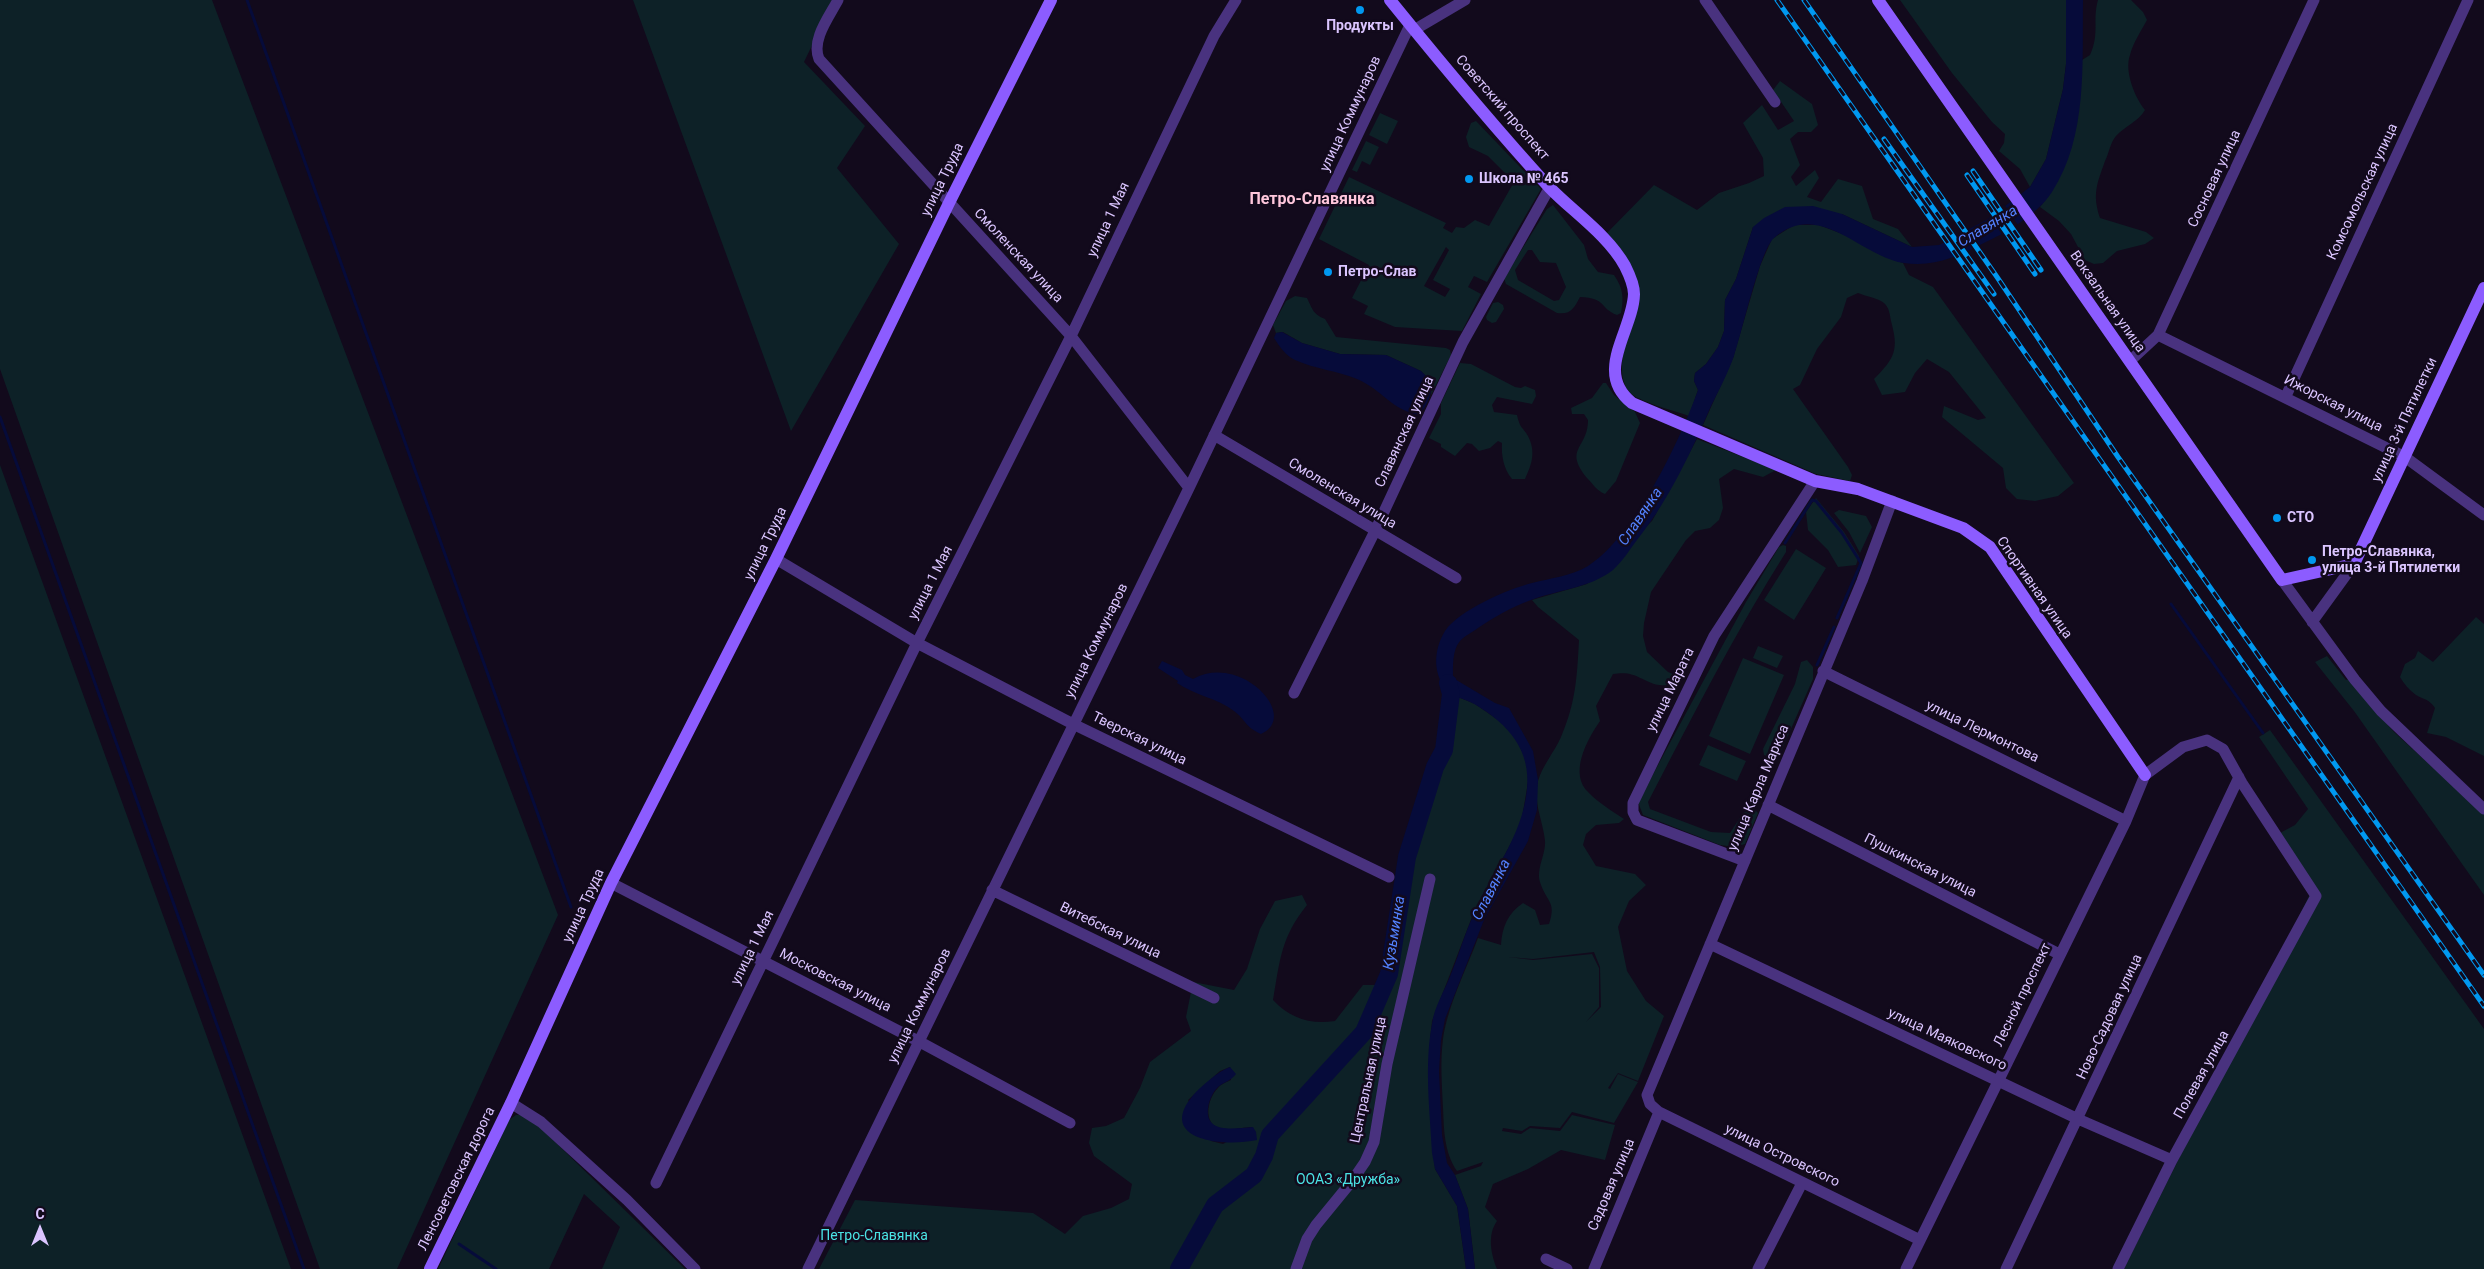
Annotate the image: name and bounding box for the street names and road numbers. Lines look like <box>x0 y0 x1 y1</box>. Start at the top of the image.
street label: Советский проспект <box>1452 52 1552 164</box>
street label: улица Коммунаров <box>1317 54 1385 174</box>
street label: Комсомольская улица <box>2324 121 2402 263</box>
street label: Сосновая улица <box>2185 128 2245 230</box>
street label: улица Труда <box>918 141 968 219</box>
street label: улица 1 Мая <box>1084 180 1134 260</box>
street label: Смоленская улица <box>970 205 1066 307</box>
street label: Вокзальная улица <box>2066 248 2148 356</box>
street label: улица 3-й Пятилетки <box>2369 355 2441 485</box>
street label: Ижорская улица <box>2281 372 2385 436</box>
street label: Славянская улица <box>1372 374 1438 490</box>
street label: Смоленская улица <box>1285 455 1399 533</box>
street label: улица Труда <box>741 505 791 583</box>
street label: Спортивная улица <box>1993 534 2075 642</box>
street label: улица 1 Мая <box>905 543 957 623</box>
street label: улица Коммунаров <box>1062 581 1132 701</box>
street label: улица Марата <box>1643 645 1699 735</box>
street label: улица Лермонтова <box>1923 697 2041 767</box>
street label: Тверская улица <box>1089 709 1189 769</box>
street label: улица Карла Маркса <box>1725 722 1793 854</box>
street label: Пушкинская улица <box>1861 830 1979 902</box>
street label: улица Труда <box>560 866 608 946</box>
street label: Витебская улица <box>1057 899 1163 963</box>
street label: улица 1 Мая <box>728 908 778 988</box>
street label: Лесной проспект <box>1991 940 2055 1050</box>
street label: Московская улица <box>776 946 894 1016</box>
street label: улица Коммунаров <box>885 946 955 1066</box>
street label: Ново-Садовая улица <box>2074 952 2146 1082</box>
street label: улица Маяковского <box>1885 1005 2009 1075</box>
street label: Центральная улица <box>1347 1015 1391 1145</box>
street label: Полевая улица <box>2171 1028 2233 1122</box>
street label: Ленсоветовская дорога <box>415 1104 499 1254</box>
street label: улица Островского <box>1722 1121 1842 1191</box>
street label: Садовая улица <box>1585 1136 1639 1234</box>

